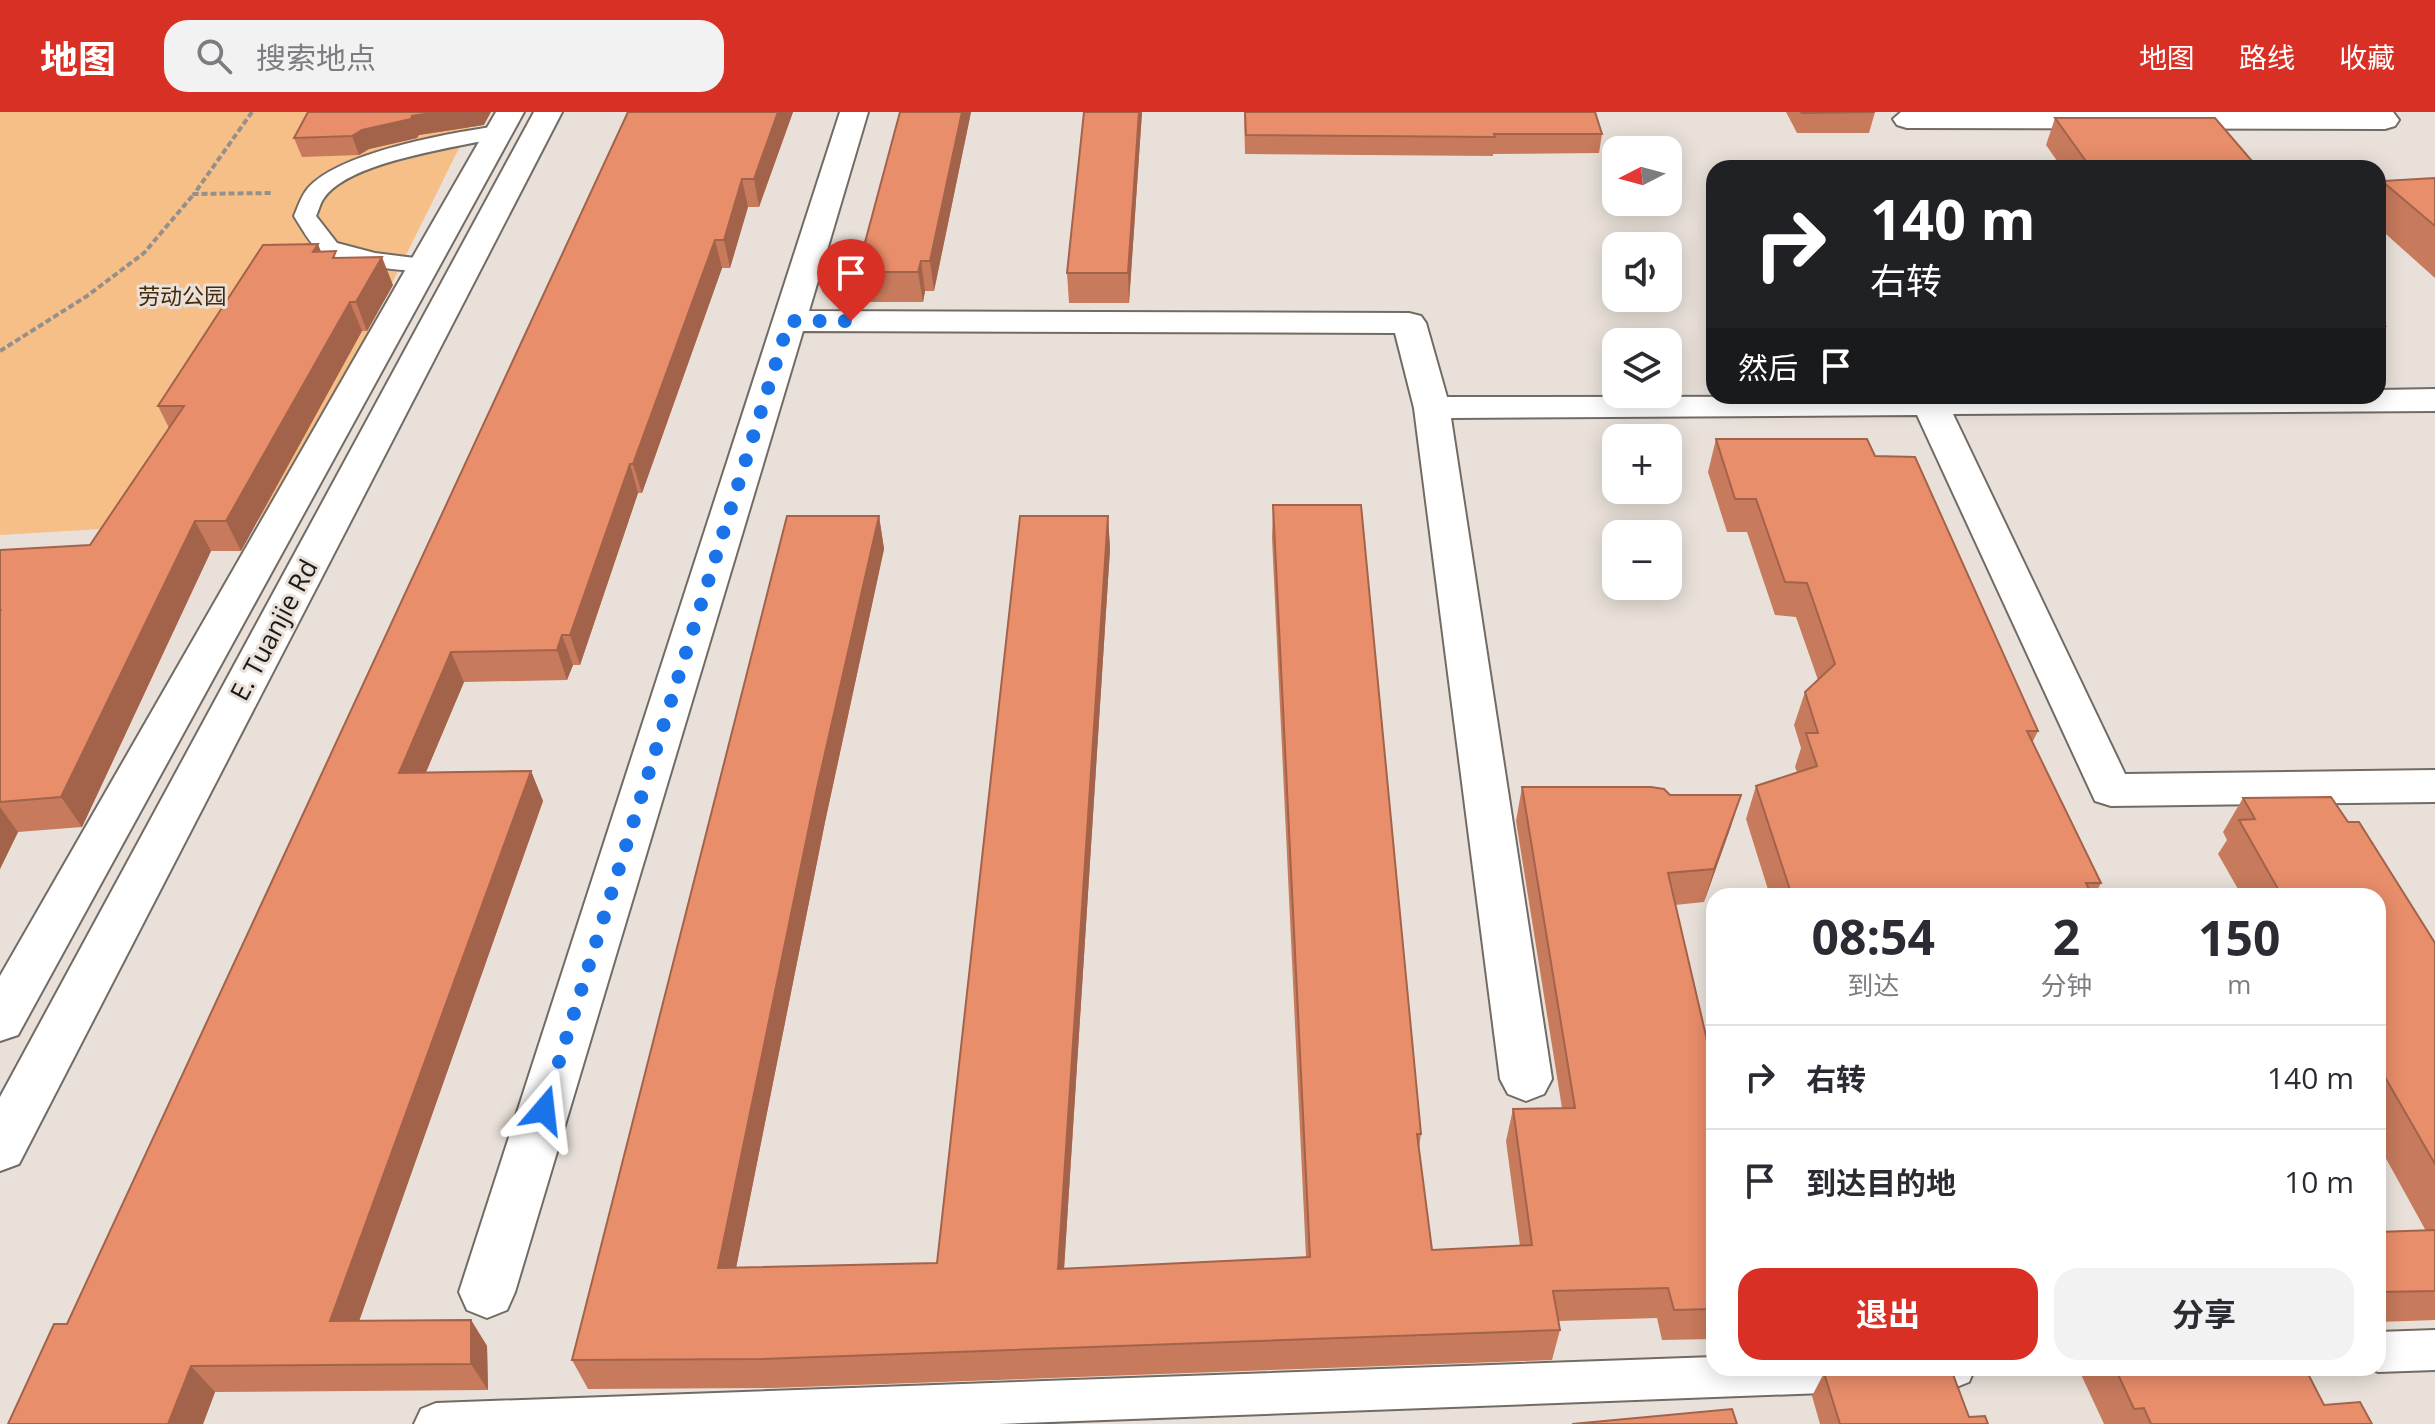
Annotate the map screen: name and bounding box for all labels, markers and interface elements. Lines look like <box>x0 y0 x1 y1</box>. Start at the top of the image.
search box <box>164 20 724 92</box>
text: 地图 <box>40 32 116 84</box>
icon: search <box>192 34 236 78</box>
text: 搜索地点 <box>256 37 376 78</box>
text: 地图 <box>2139 38 2195 76</box>
text: 路线 <box>2239 38 2295 76</box>
text: 收藏 <box>2339 38 2395 76</box>
north arrow <box>1602 136 1682 216</box>
map controls <box>1602 136 1682 600</box>
text: 140 m <box>1870 180 2036 256</box>
icon: right <box>1738 192 1842 296</box>
button: sound <box>1602 232 1682 312</box>
pin <box>817 239 885 321</box>
icon: arrive <box>829 251 873 295</box>
text: 右转 <box>1870 256 1942 305</box>
park label: 劳动公园 <box>138 280 226 310</box>
button: layers <box>1602 328 1682 408</box>
icon: arrive <box>1814 344 1858 388</box>
text: 然后 <box>1738 347 1798 388</box>
button: + <box>1602 424 1682 504</box>
button: − <box>1602 520 1682 600</box>
street label: E. Tuanjie Rd <box>221 553 325 706</box>
text: 08:54 <box>1812 904 1935 969</box>
text: 2 <box>2053 904 2080 969</box>
text: 150 <box>2198 905 2280 970</box>
text: m <box>2227 966 2251 1002</box>
text: 到达 <box>1847 967 1899 1003</box>
text: 分钟 <box>2041 967 2093 1003</box>
icon: right <box>1738 1055 1782 1099</box>
text: 140 m <box>2267 1057 2354 1098</box>
text: 右转 <box>1806 1058 1866 1099</box>
position arrow <box>502 1068 586 1152</box>
icon: arrive <box>1738 1159 1782 1203</box>
text: 10 m <box>2284 1161 2354 1202</box>
text: 到达目的地 <box>1806 1162 1956 1203</box>
button: 退出 <box>1738 1268 2038 1360</box>
button: 分享 <box>2054 1268 2354 1360</box>

